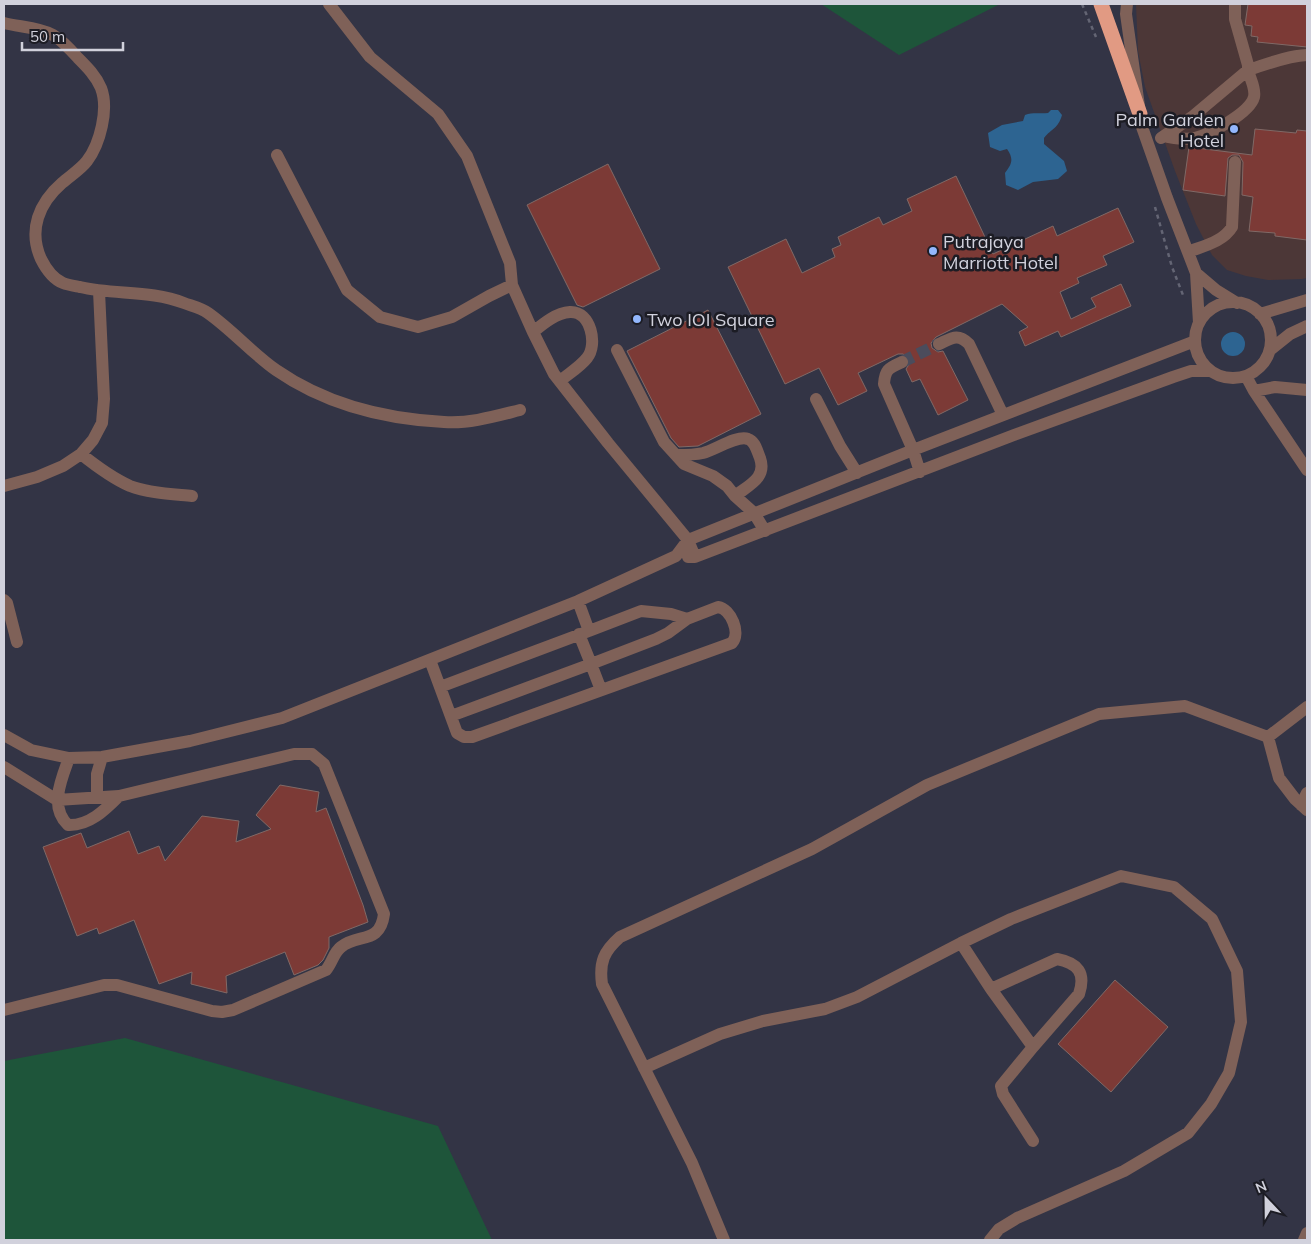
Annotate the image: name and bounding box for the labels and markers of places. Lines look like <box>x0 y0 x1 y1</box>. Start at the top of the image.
place label: Palm Garden Hotel <box>1116 108 1224 152</box>
marker: Palm Garden Hotel <box>1228 123 1240 135</box>
place label: Putrajaya Marriott Hotel <box>943 230 1058 274</box>
marker: Putrajaya Marriott Hotel <box>927 245 939 257</box>
place label: Two IOI Square <box>647 308 775 331</box>
marker: Two IOI Square <box>631 313 643 325</box>

